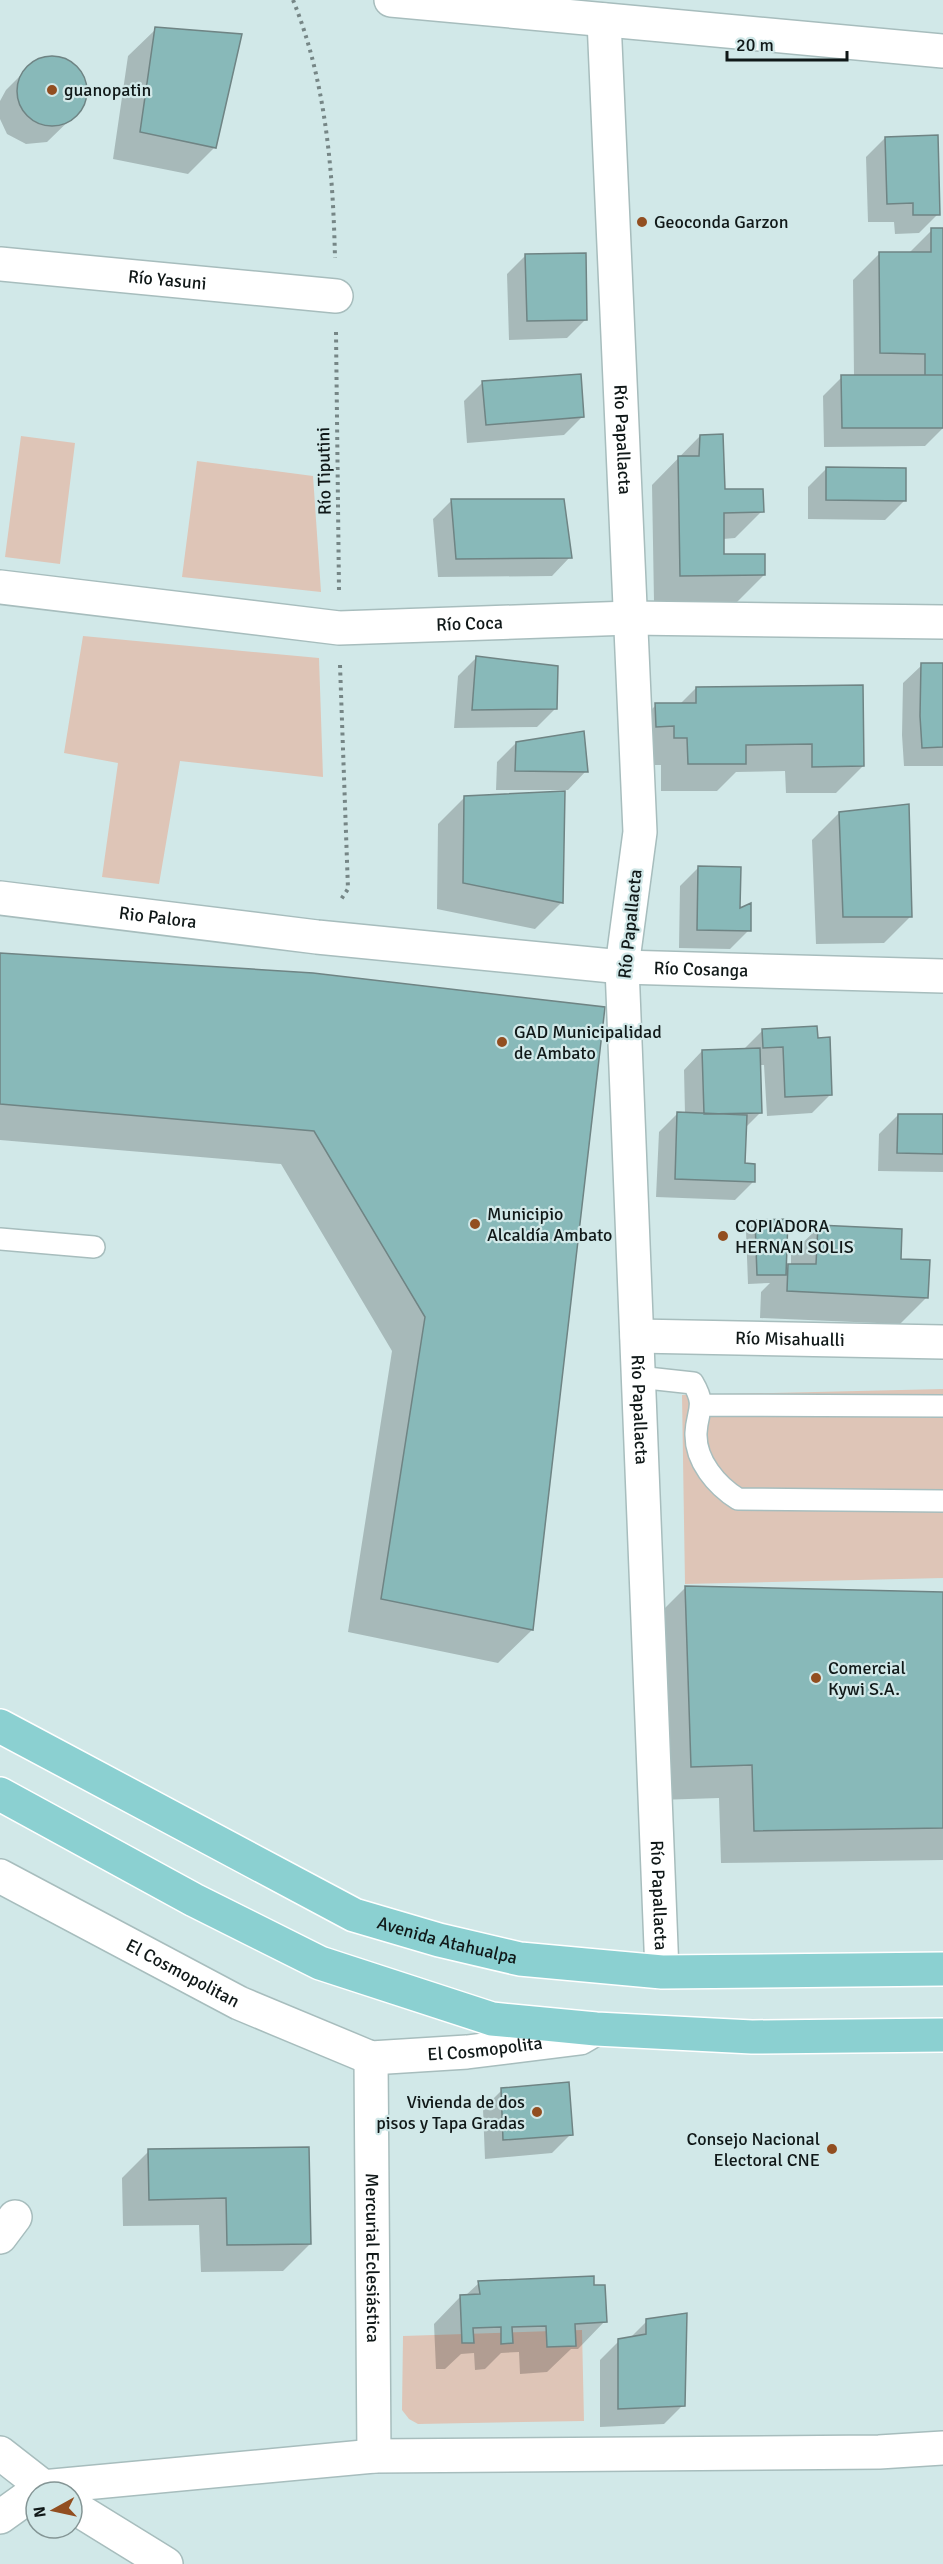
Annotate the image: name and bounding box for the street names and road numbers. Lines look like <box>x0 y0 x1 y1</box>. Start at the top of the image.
street label: Río Yasuni <box>127 265 208 295</box>
street label: Río Papallacta <box>609 384 636 495</box>
street label: Río Tiputini <box>312 427 336 515</box>
street label: Río Coca <box>436 611 503 636</box>
street label: Río Papallacta <box>613 868 647 980</box>
street label: Rio Palora <box>118 902 198 933</box>
street label: Río Cosanga <box>653 957 749 982</box>
street label: Río Misahualli <box>735 1327 845 1351</box>
street label: Río Papallacta <box>626 1354 653 1465</box>
street label: Río Papallacta <box>646 1840 672 1951</box>
street label: Avenida Atahualpa <box>375 1911 520 1969</box>
street label: El Cosmopolitan <box>122 1934 243 2012</box>
street label: El Cosmopolita <box>427 2032 544 2065</box>
street label: Mercurial Eclesiástica <box>361 2173 384 2343</box>

